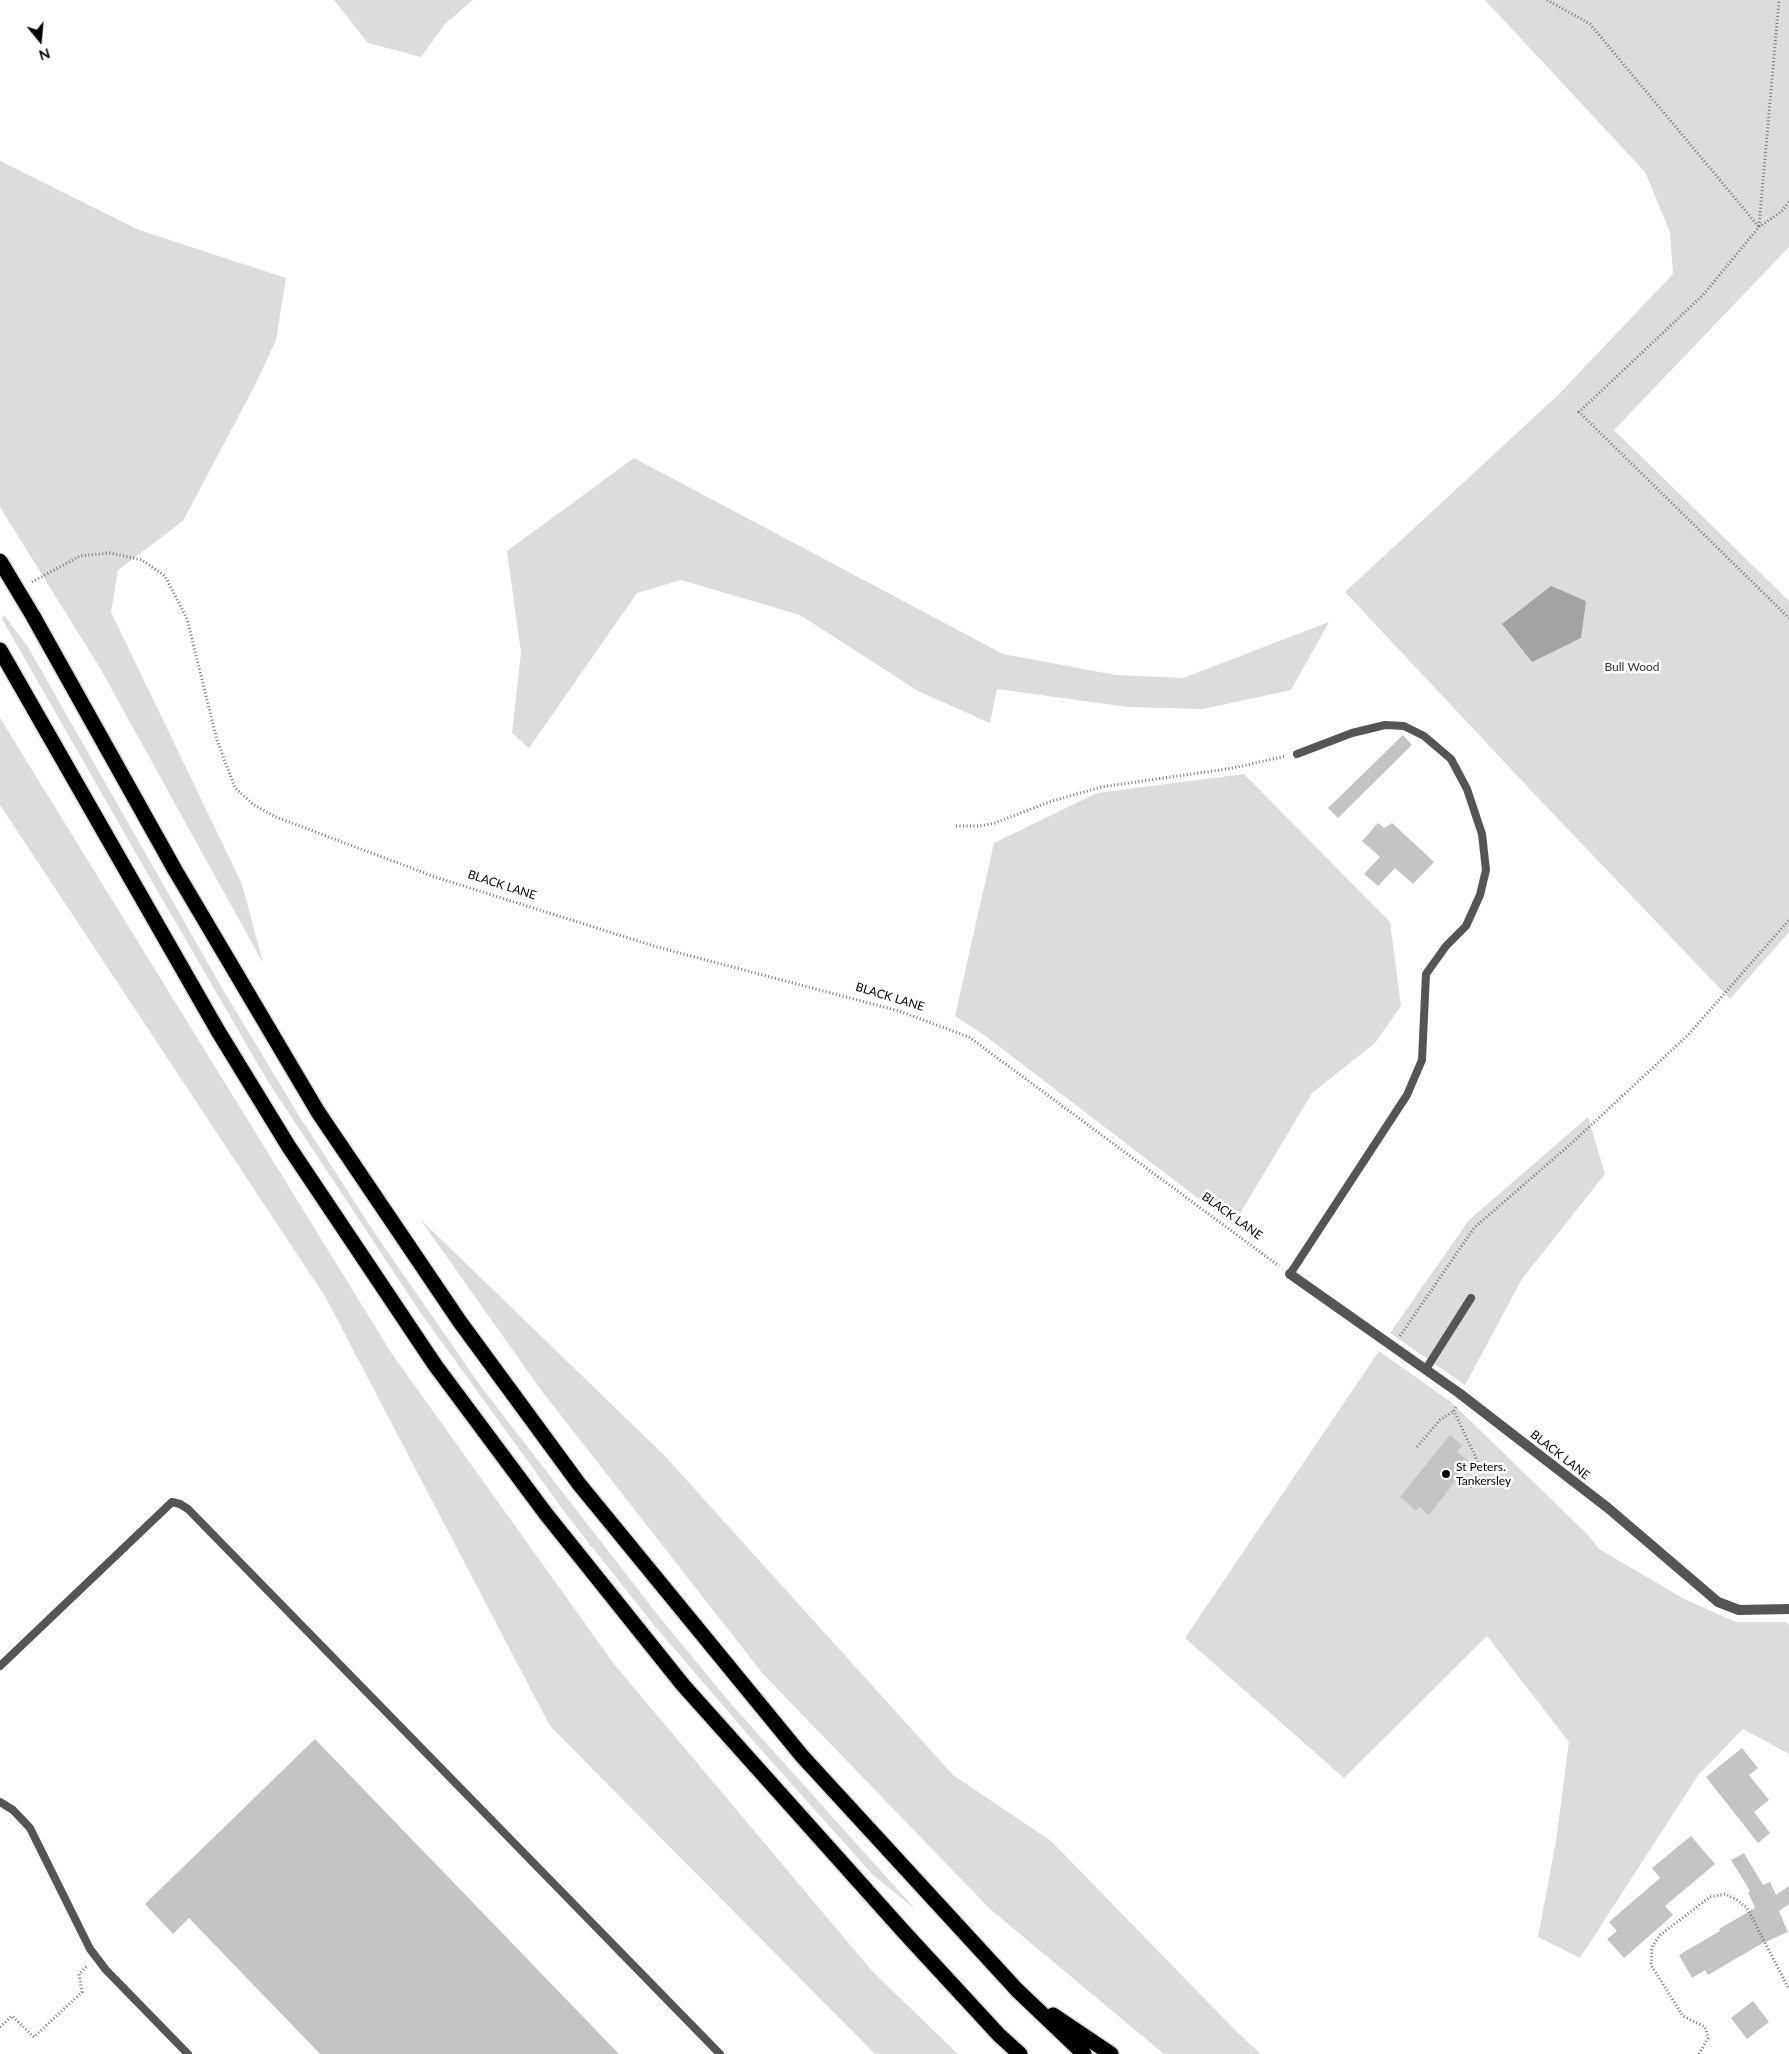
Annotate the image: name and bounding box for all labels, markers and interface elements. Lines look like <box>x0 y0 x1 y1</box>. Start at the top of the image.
north arrow <box>15 15 65 65</box>
text: N <box>37 45 52 65</box>
park label: Bull Wood <box>1604 660 1660 674</box>
street label: BLACK LANE <box>466 867 538 903</box>
street label: BLACK LANE <box>854 980 926 1014</box>
street label: BLACK LANE <box>1199 1189 1265 1243</box>
street label: BLACK LANE <box>1527 1427 1593 1483</box>
place label: St Peters. Tankersley <box>1456 1460 1511 1488</box>
marker: St Peters. Tankersley <box>1440 1468 1452 1480</box>

